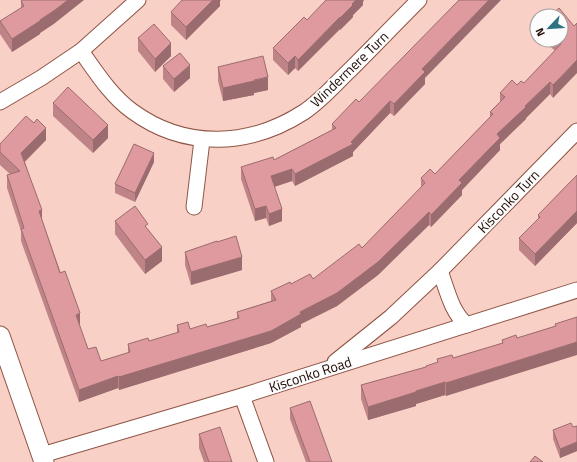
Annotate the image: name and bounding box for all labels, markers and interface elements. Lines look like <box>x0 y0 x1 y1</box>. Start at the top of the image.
north arrow <box>529 8 569 48</box>
text: N <box>531 25 549 39</box>
street label: Windermere Turn <box>305 26 393 112</box>
street label: Kisconko Turn <box>472 164 544 238</box>
street label: Kisconko Road <box>266 351 354 397</box>

